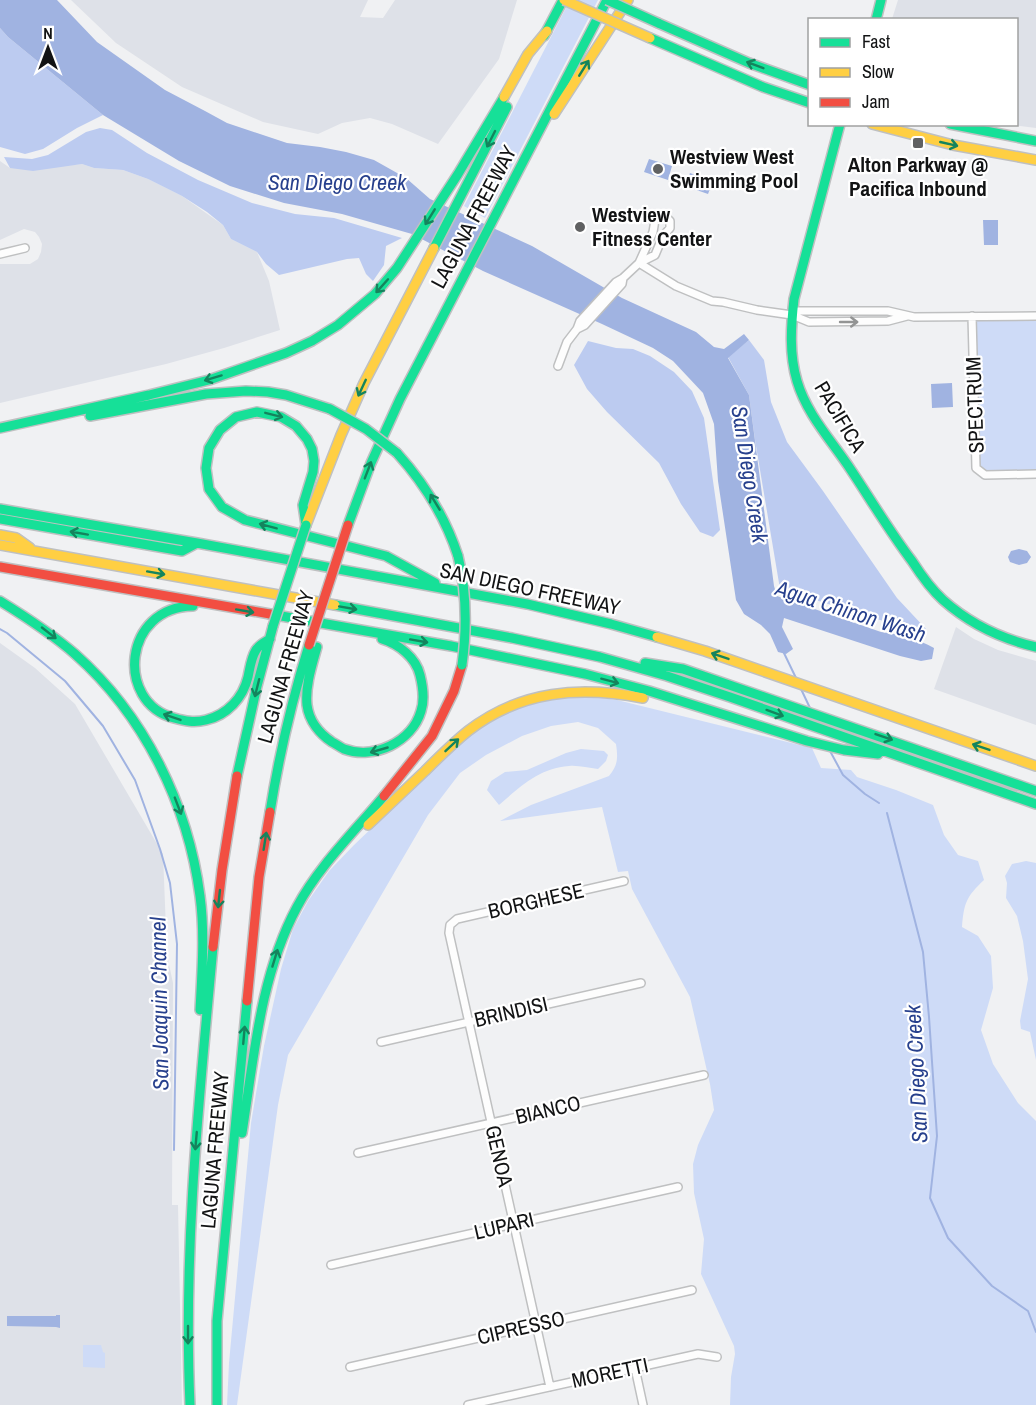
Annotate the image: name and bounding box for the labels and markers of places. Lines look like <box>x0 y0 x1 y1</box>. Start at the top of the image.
marker: Alton Parkway @ Pacifica Inbound <box>911 136 925 150</box>
place label: Westview West Swimming Pool <box>670 142 798 195</box>
place label: Alton Parkway @ Pacifica Inbound <box>848 150 988 203</box>
marker: Westview West Swimming Pool <box>651 162 665 176</box>
place label: Westview Fitness Center <box>592 200 712 253</box>
marker: Westview Fitness Center <box>573 220 587 234</box>

